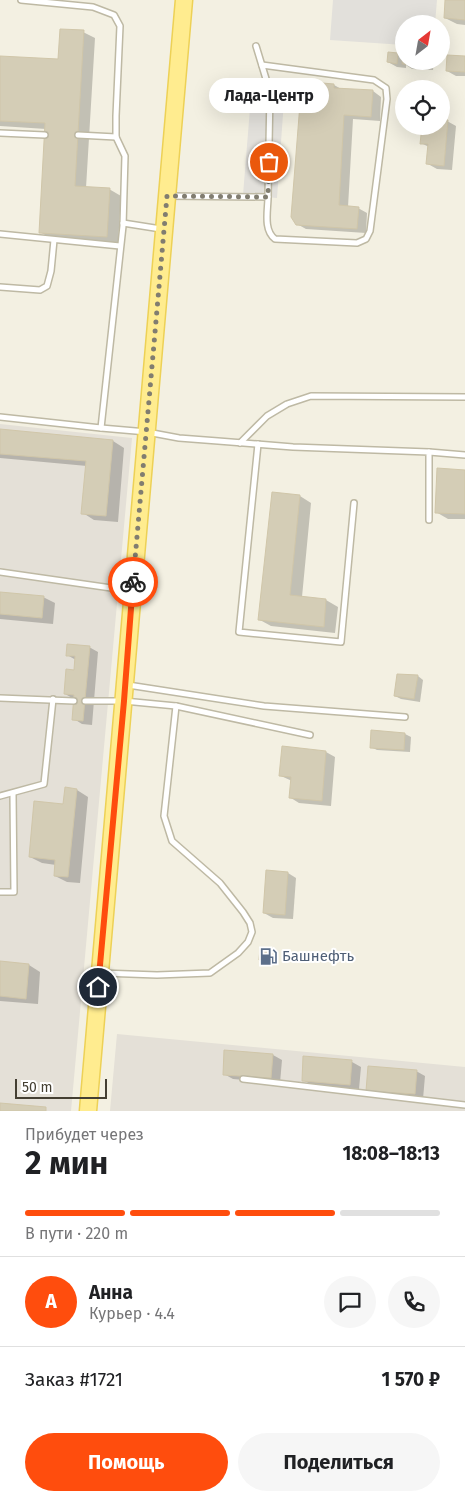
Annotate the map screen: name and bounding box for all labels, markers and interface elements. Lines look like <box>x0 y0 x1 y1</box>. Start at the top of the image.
north arrow <box>395 15 450 70</box>
map controls <box>395 15 450 135</box>
callout: Лада-Центр <box>209 77 329 112</box>
button: locate <box>395 80 450 135</box>
text: Лада-Центр <box>224 86 314 105</box>
pin <box>248 141 290 183</box>
icon: bag <box>255 148 283 176</box>
courier <box>108 557 158 607</box>
icon: bike <box>119 568 147 596</box>
fuel station icon: Башнефть <box>258 946 278 966</box>
place label: Башнефть <box>282 947 354 965</box>
pin <box>77 966 119 1008</box>
icon: home <box>84 973 112 1001</box>
scale bar <box>15 1076 108 1099</box>
text: 50 m <box>22 1079 53 1096</box>
text: Прибудет через <box>25 1125 144 1144</box>
text: 18:08–18:13 <box>342 1142 440 1165</box>
text: 2 мин <box>25 1144 108 1182</box>
text: В пути · 220 m <box>25 1224 128 1243</box>
button: chat <box>324 1276 376 1328</box>
button: phone <box>388 1276 440 1328</box>
text: Анна <box>89 1281 133 1304</box>
text: А <box>45 1290 57 1313</box>
text: Курьер · 4.4 <box>89 1304 175 1323</box>
text: Заказ #1721 <box>25 1368 123 1391</box>
text: 1 570 ₽ <box>381 1368 440 1391</box>
button: Помощь <box>25 1433 228 1491</box>
button: Поделиться <box>238 1433 440 1491</box>

